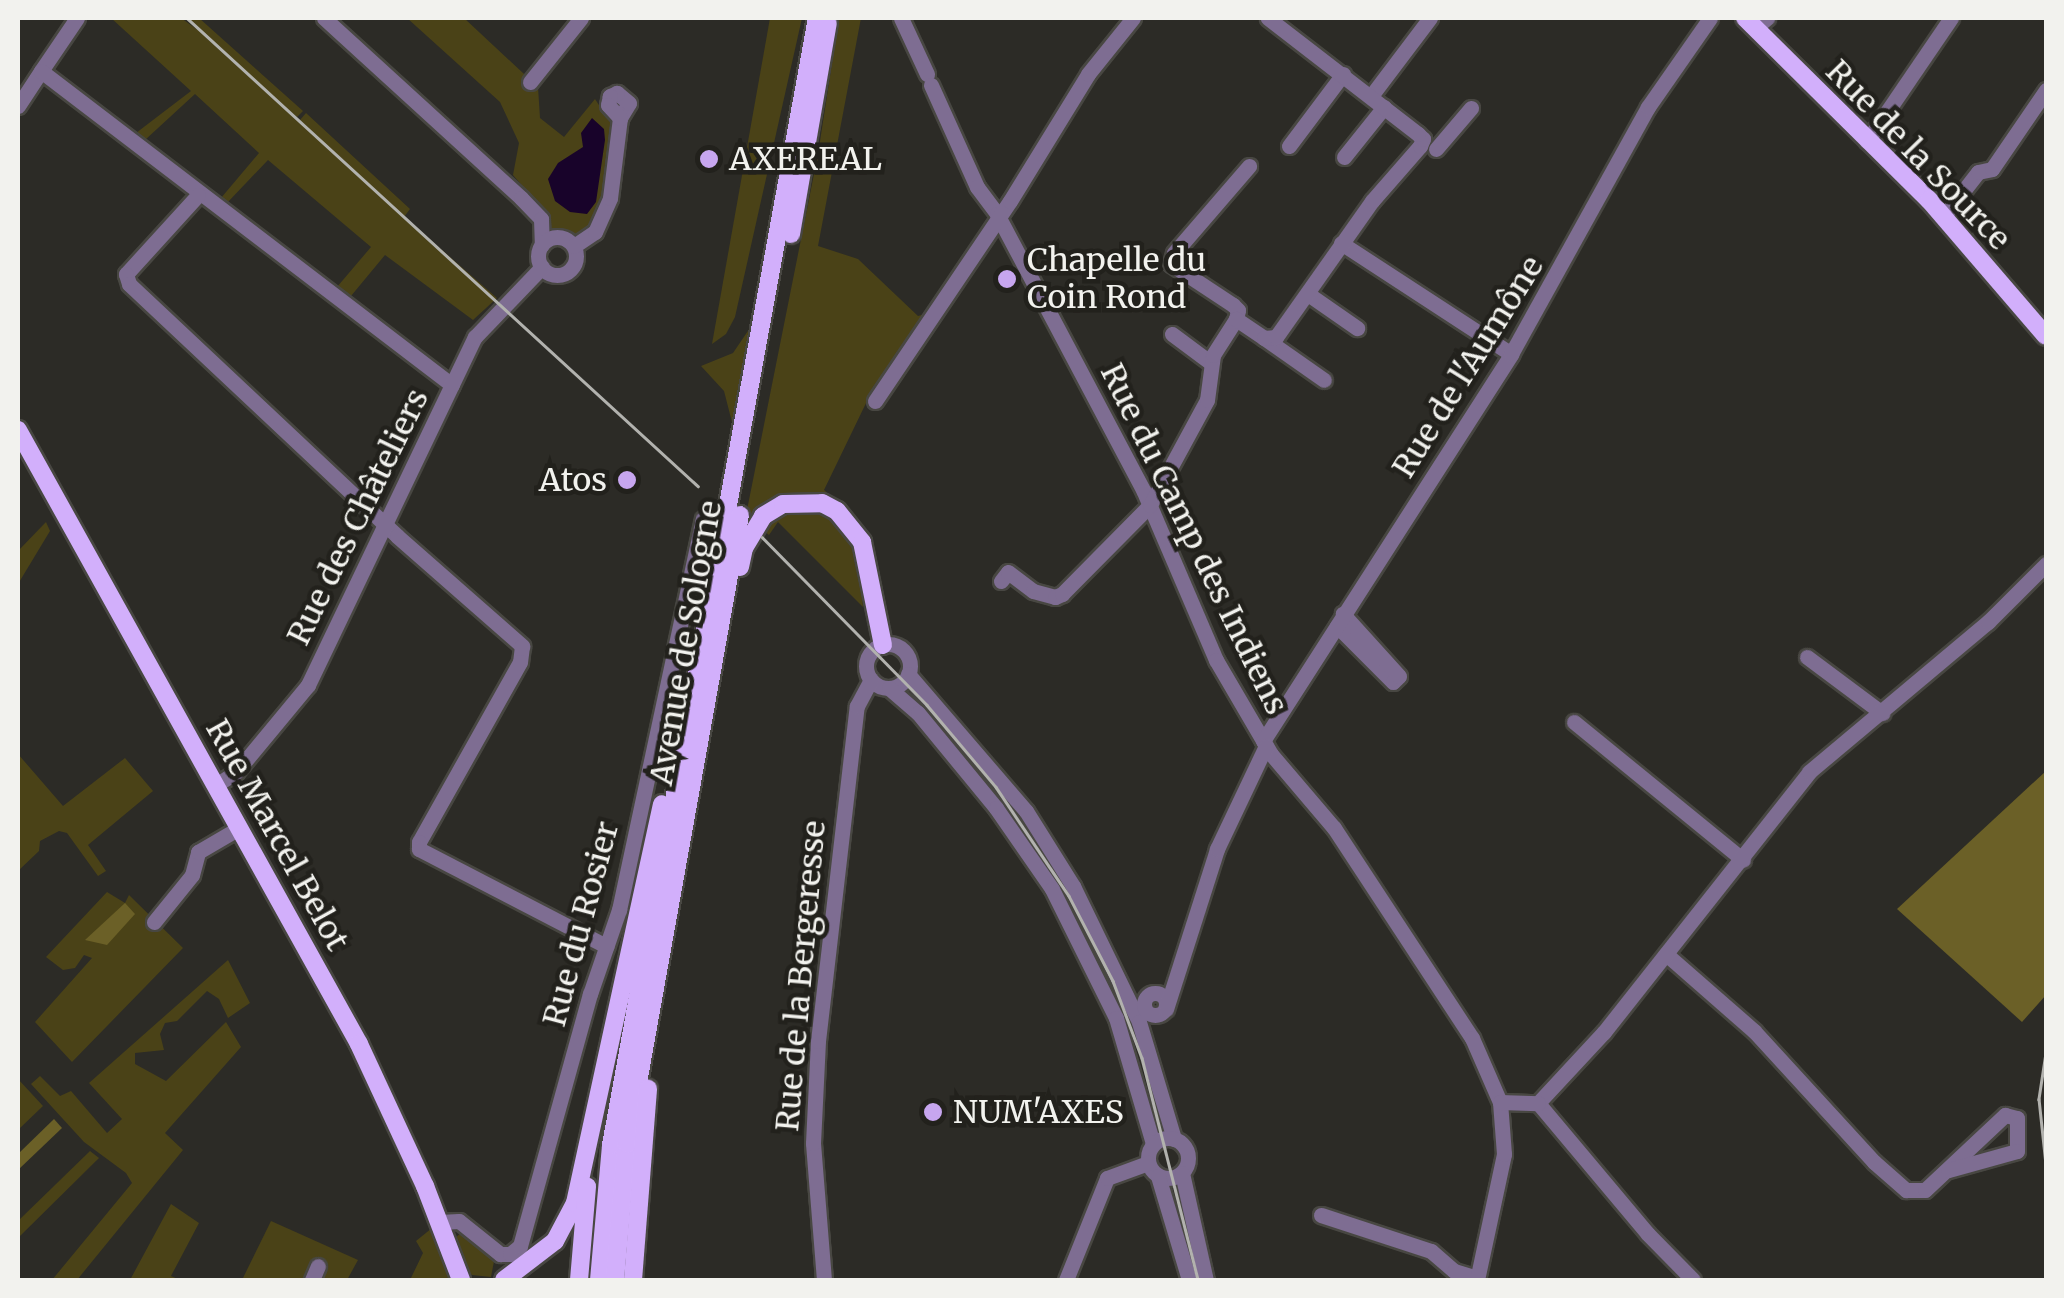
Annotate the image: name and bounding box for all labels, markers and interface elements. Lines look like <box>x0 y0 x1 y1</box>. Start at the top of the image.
street label: Rue de la Source <box>1818 52 2018 258</box>
place label: AXEREAL <box>729 140 882 178</box>
marker: AXEREAL <box>698 148 720 170</box>
place label: Chapelle du Coin Rond <box>1027 242 1206 317</box>
street label: Rue de l'Aumône <box>1384 249 1552 485</box>
marker: Chapelle du Coin Rond <box>996 268 1018 290</box>
street label: Rue du Camp des Indiens <box>1092 357 1296 721</box>
street label: Rue des Châteliers <box>279 383 437 651</box>
place label: Atos <box>539 461 607 499</box>
marker: Atos <box>616 469 638 491</box>
street label: Avenue de Sologne <box>642 498 730 788</box>
street label: Rue Marcel Belot <box>198 713 356 957</box>
street label: Rue du Rosier <box>535 817 627 1031</box>
street label: Rue de la Bergeresse <box>768 819 834 1133</box>
place label: NUM'AXES <box>953 1093 1124 1131</box>
marker: NUM'AXES <box>922 1101 944 1123</box>

